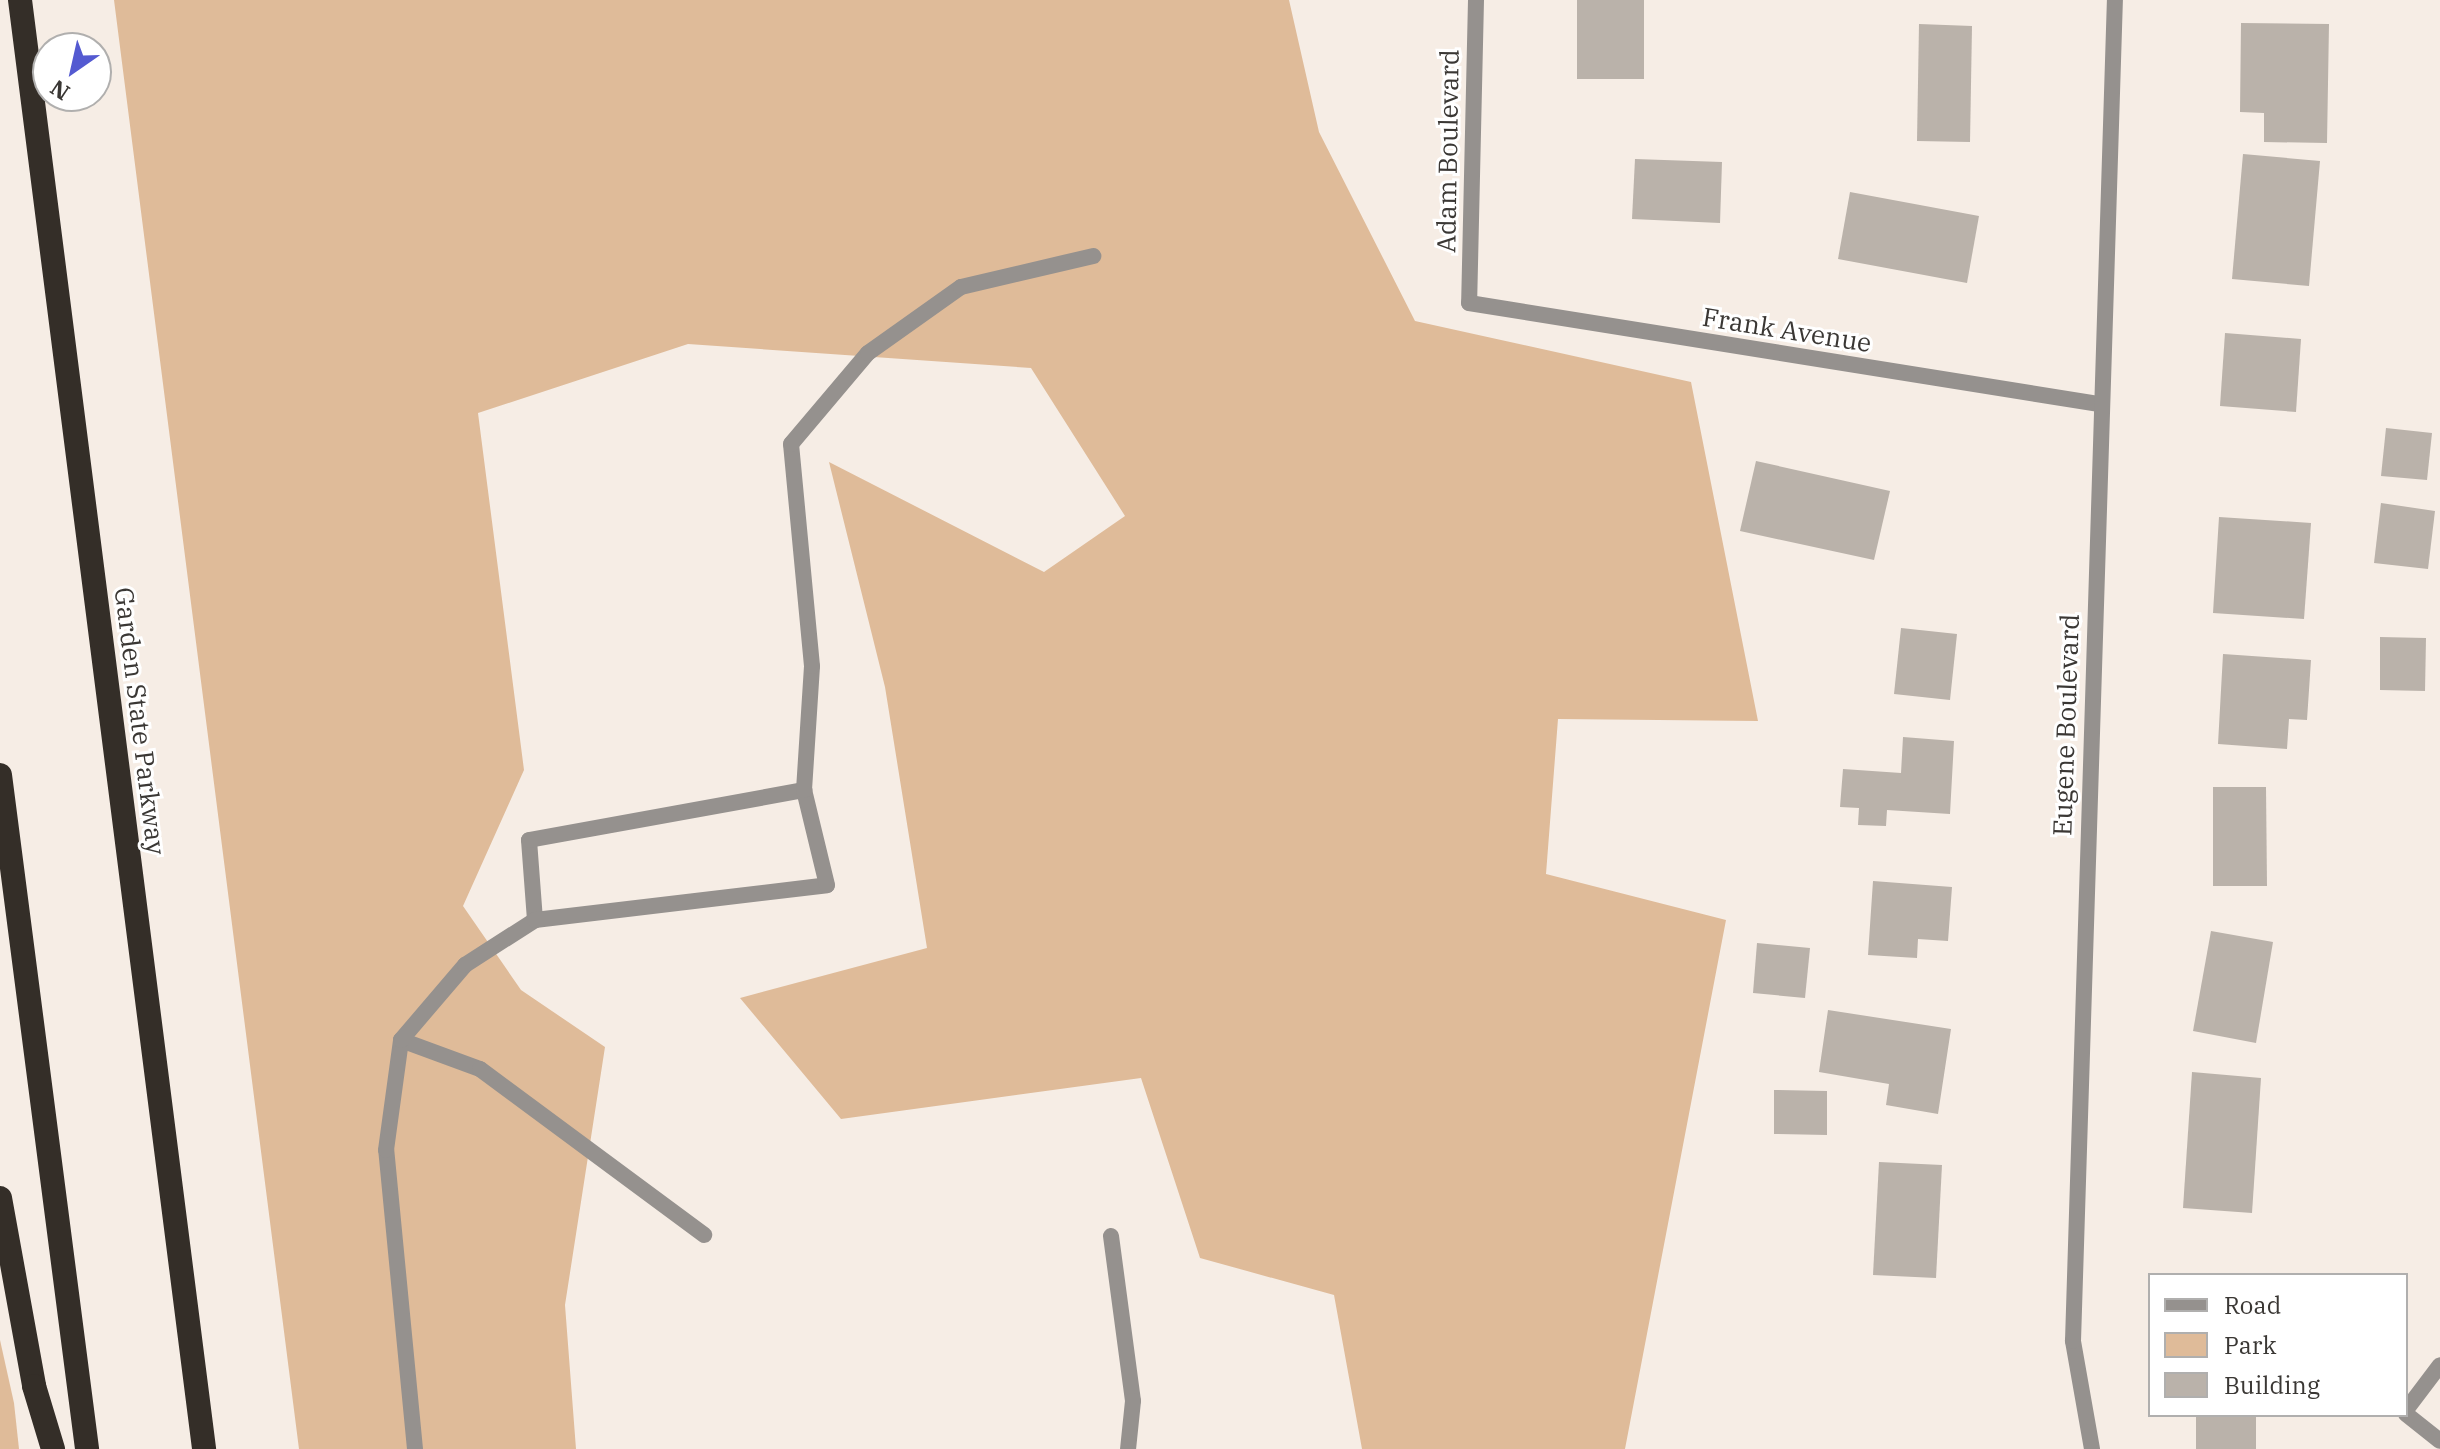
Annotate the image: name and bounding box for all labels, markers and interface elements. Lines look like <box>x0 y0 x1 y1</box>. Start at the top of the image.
north arrow <box>32 32 112 112</box>
street label: Adam Boulevard <box>1431 49 1465 253</box>
text: N <box>44 74 75 108</box>
street label: Frank Avenue <box>1700 301 1874 359</box>
street label: Garden State Parkway <box>108 585 172 857</box>
street label: Eugene Boulevard <box>2047 613 2085 837</box>
legend <box>2148 1273 2408 1417</box>
text: Road <box>2224 1289 2281 1321</box>
text: Park <box>2224 1329 2276 1361</box>
text: Building <box>2224 1369 2320 1401</box>

